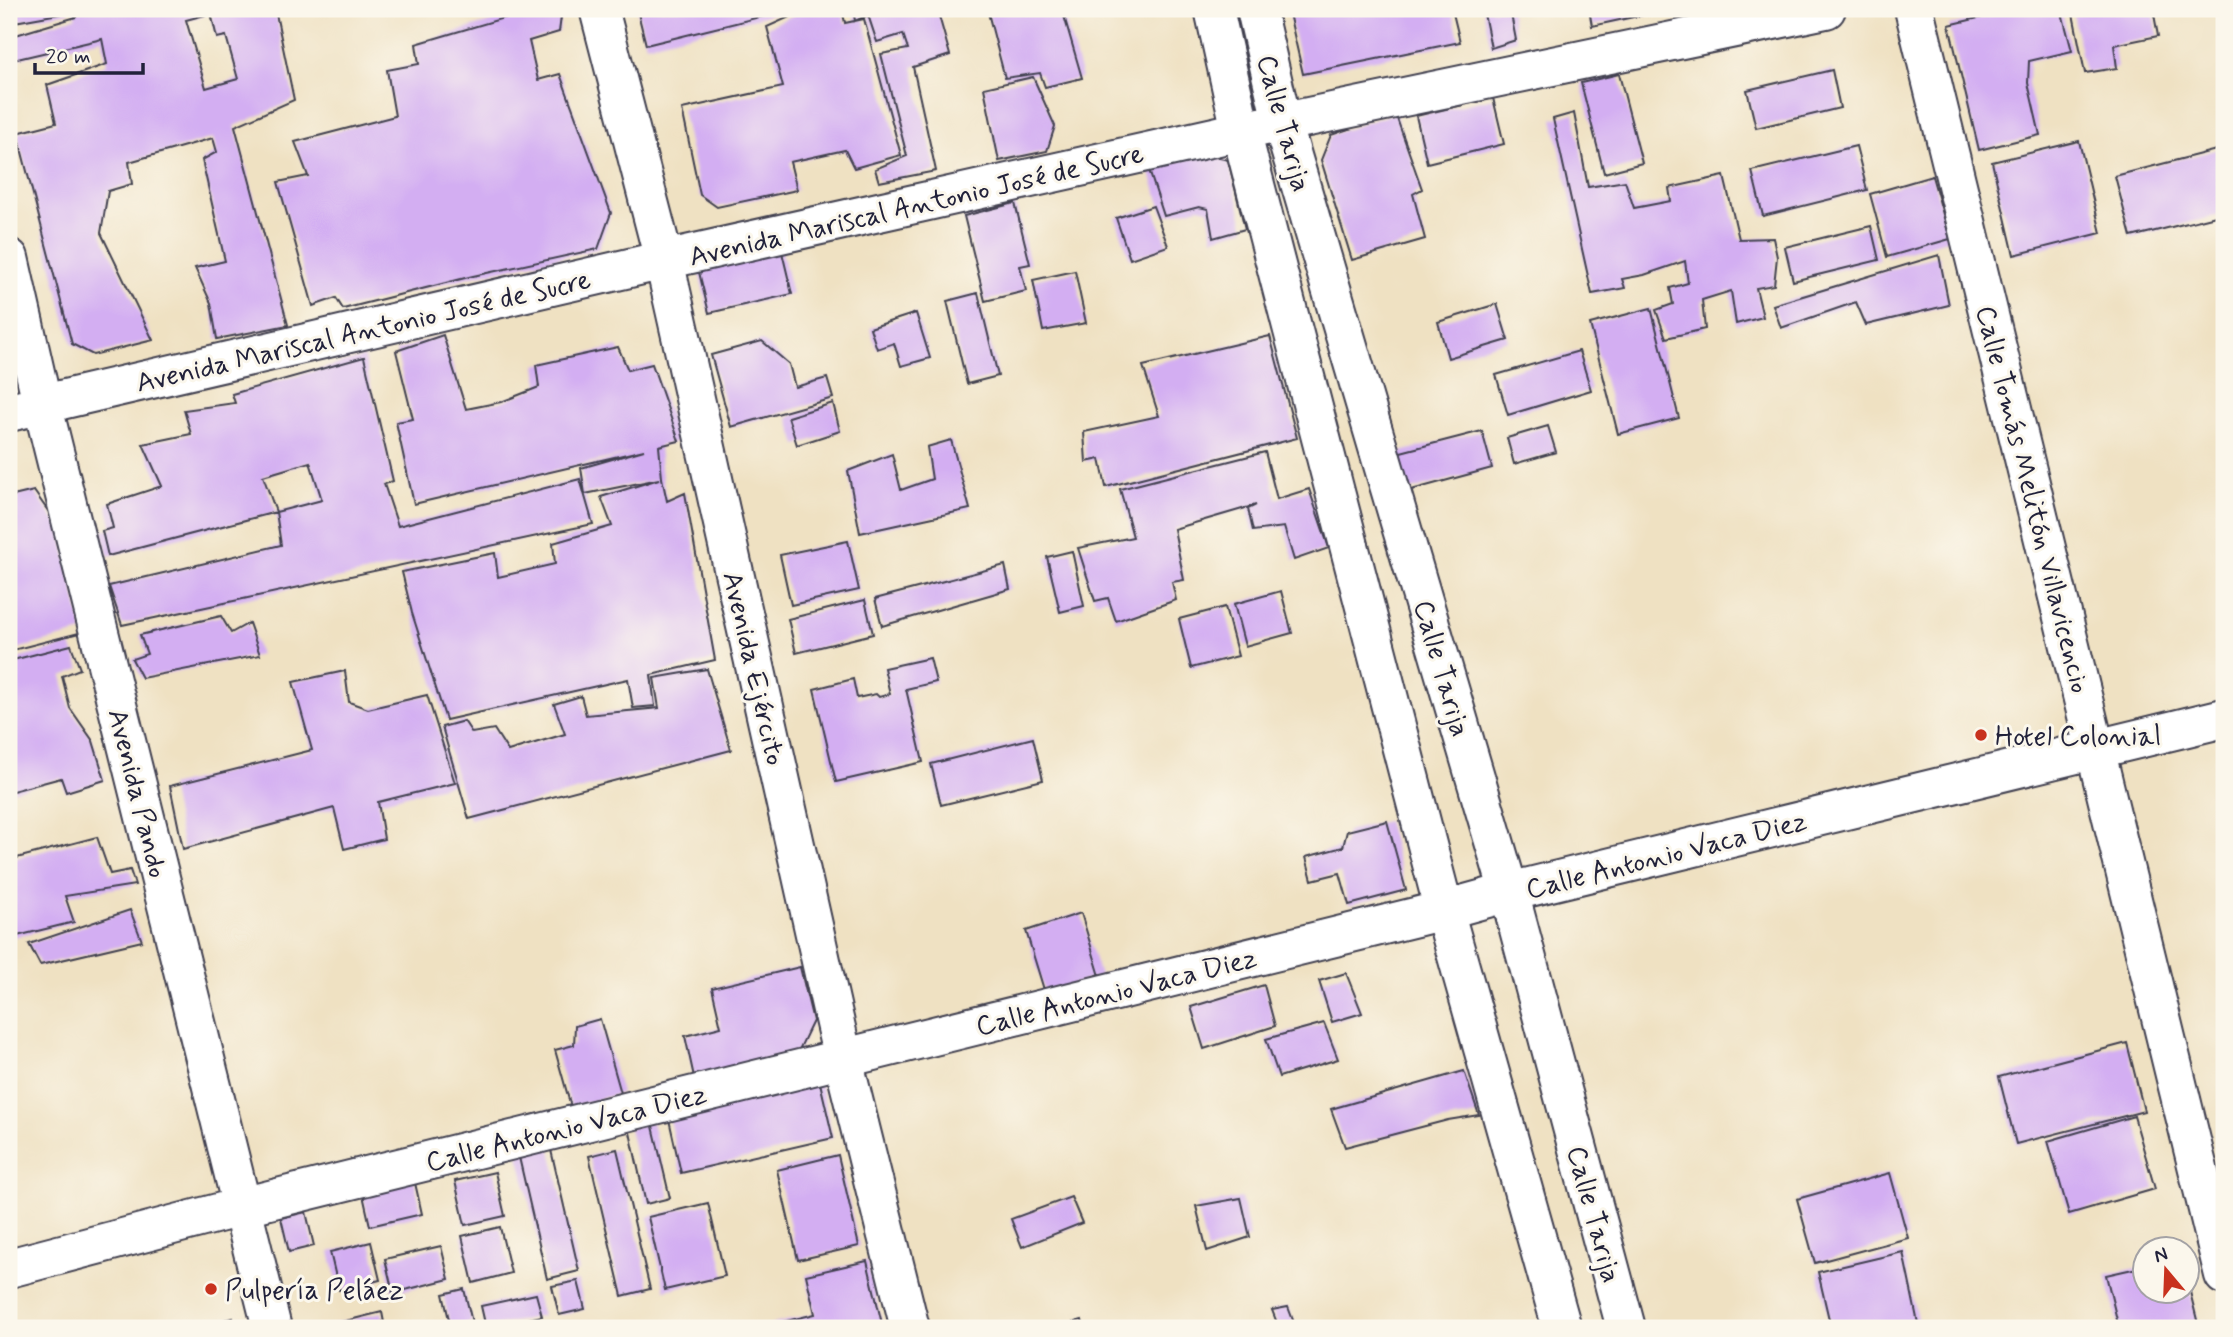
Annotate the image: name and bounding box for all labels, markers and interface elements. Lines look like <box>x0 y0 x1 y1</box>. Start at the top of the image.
scale bar <box>35 32 144 76</box>
text: 20 m <box>46 43 91 71</box>
street label: Calle Tarija <box>1247 51 1319 196</box>
street label: Avenida Mariscal Antonio José de Sucre <box>686 136 1147 277</box>
street label: Avenida Mariscal Antonio José de Sucre <box>133 262 594 403</box>
street label: Calle Tomás Melitón Villavicencio <box>1965 302 2098 697</box>
street label: Avenida Ejército <box>712 568 793 769</box>
street label: Calle Tarija <box>1403 596 1478 741</box>
street label: Avenida Pando <box>98 705 175 882</box>
place label: Hotel Colonial <box>1995 719 2161 756</box>
marker: Hotel Colonial <box>1973 727 1989 743</box>
street label: Calle Antonio Vaca Diez <box>1522 804 1811 909</box>
street label: Calle Antonio Vaca Diez <box>972 941 1261 1046</box>
street label: Calle Antonio Vaca Diez <box>422 1077 711 1182</box>
street label: Calle Tarija <box>1557 1142 1629 1287</box>
north arrow <box>2132 1236 2202 1306</box>
text: N <box>2151 1241 2171 1269</box>
place label: Pulpería Peláez <box>225 1273 403 1310</box>
marker: Pulpería Peláez <box>203 1281 219 1297</box>

